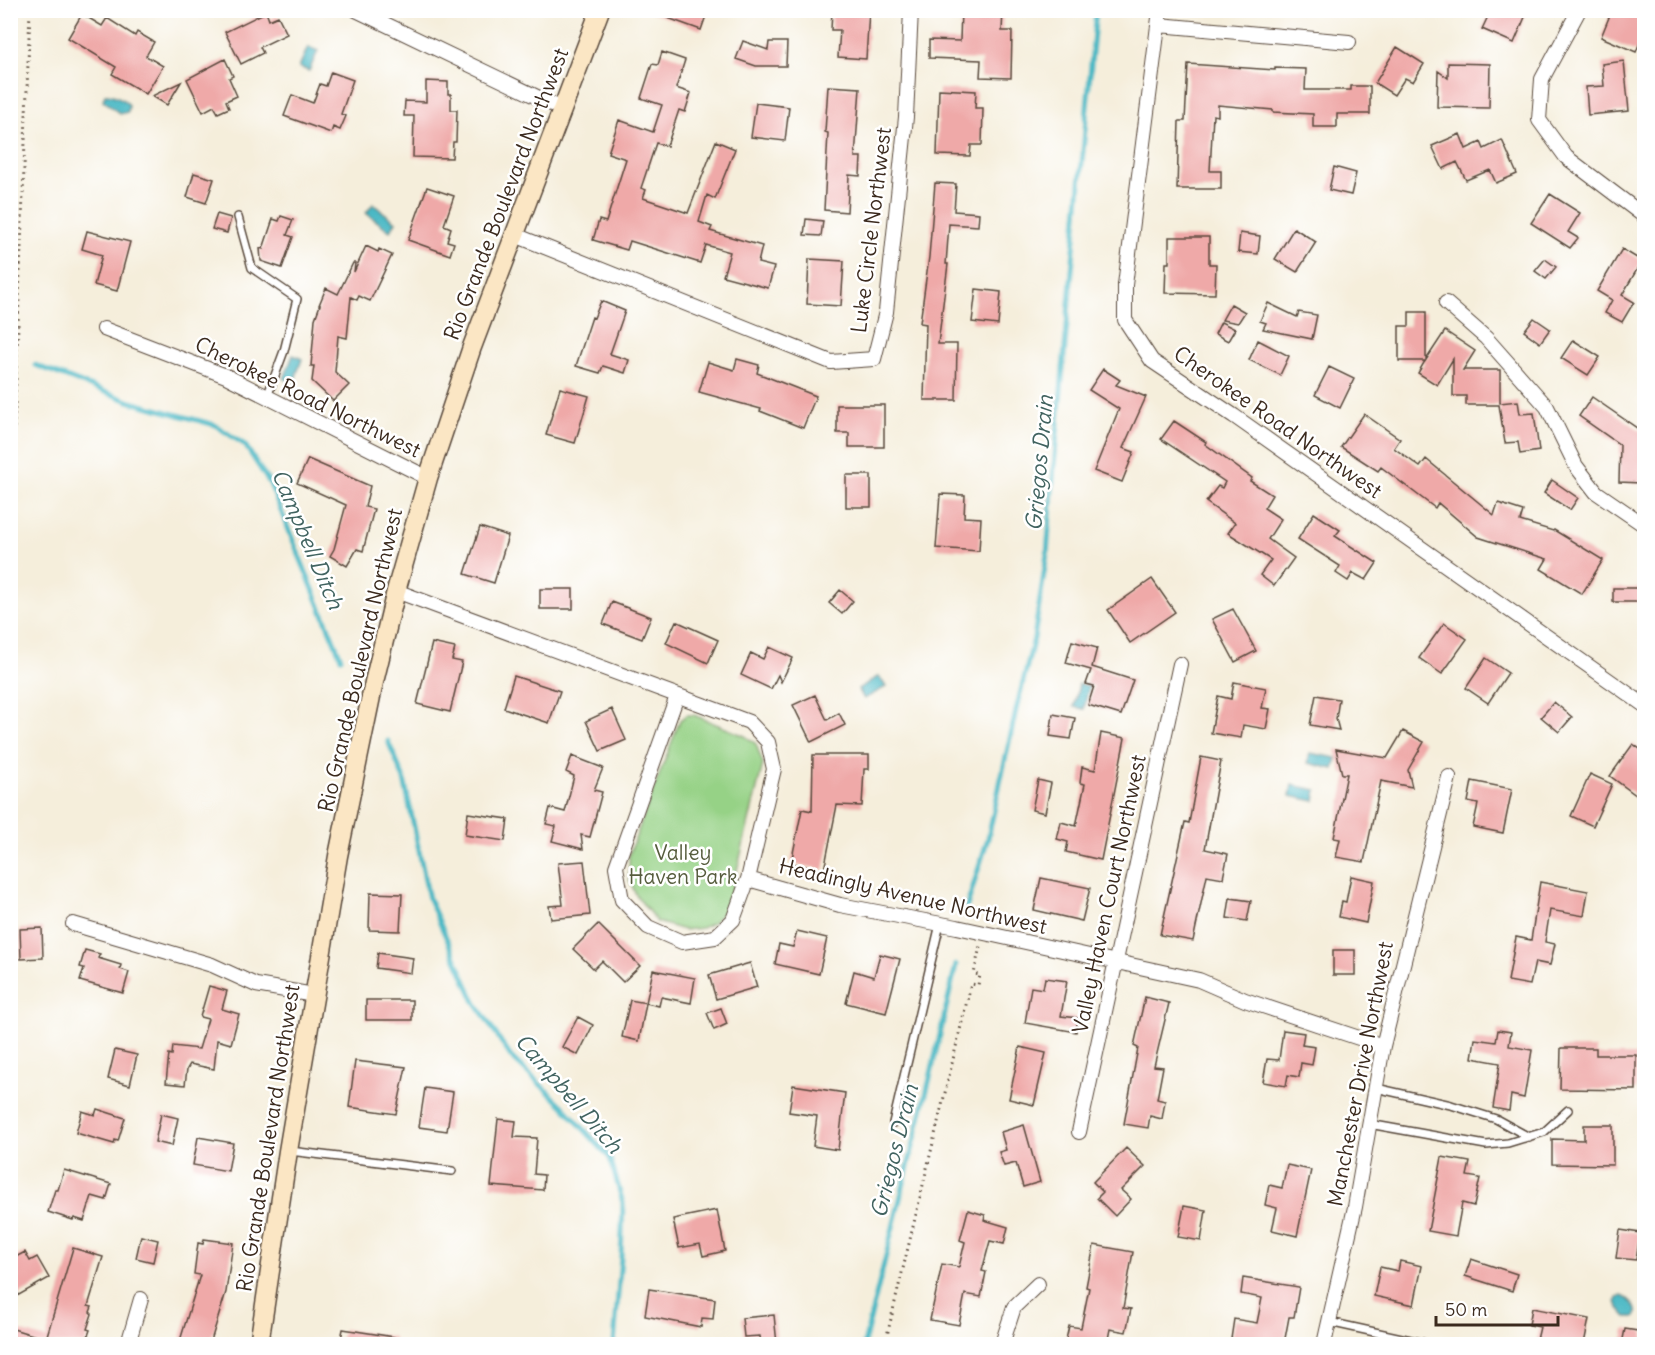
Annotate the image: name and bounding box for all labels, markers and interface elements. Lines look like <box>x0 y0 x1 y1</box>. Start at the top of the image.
street label: Rio Grande Boulevard Northwest <box>438 44 574 344</box>
street label: Luke Circle Northwest <box>845 126 897 334</box>
street label: Cherokee Road Northwest <box>191 330 425 464</box>
street label: Cherokee Road Northwest <box>1169 340 1387 504</box>
water label: Griegos Drain <box>1019 393 1059 532</box>
water label: Campbell Ditch <box>266 465 351 615</box>
street label: Rio Grande Boulevard Northwest <box>312 506 408 814</box>
street label: Valley Haven Court Northwest <box>1066 752 1152 1036</box>
park label: Valley Haven Park <box>628 839 738 890</box>
street label: Headingly Avenue Northwest <box>776 852 1050 940</box>
street label: Manchester Drive Northwest <box>1321 939 1399 1209</box>
street label: Rio Grande Boulevard Northwest <box>230 982 306 1294</box>
water label: Campbell Ditch <box>509 1027 630 1160</box>
water label: Griegos Drain <box>864 1080 924 1220</box>
scale bar <box>1436 1289 1558 1327</box>
text: 50 m <box>1445 1298 1487 1321</box>

